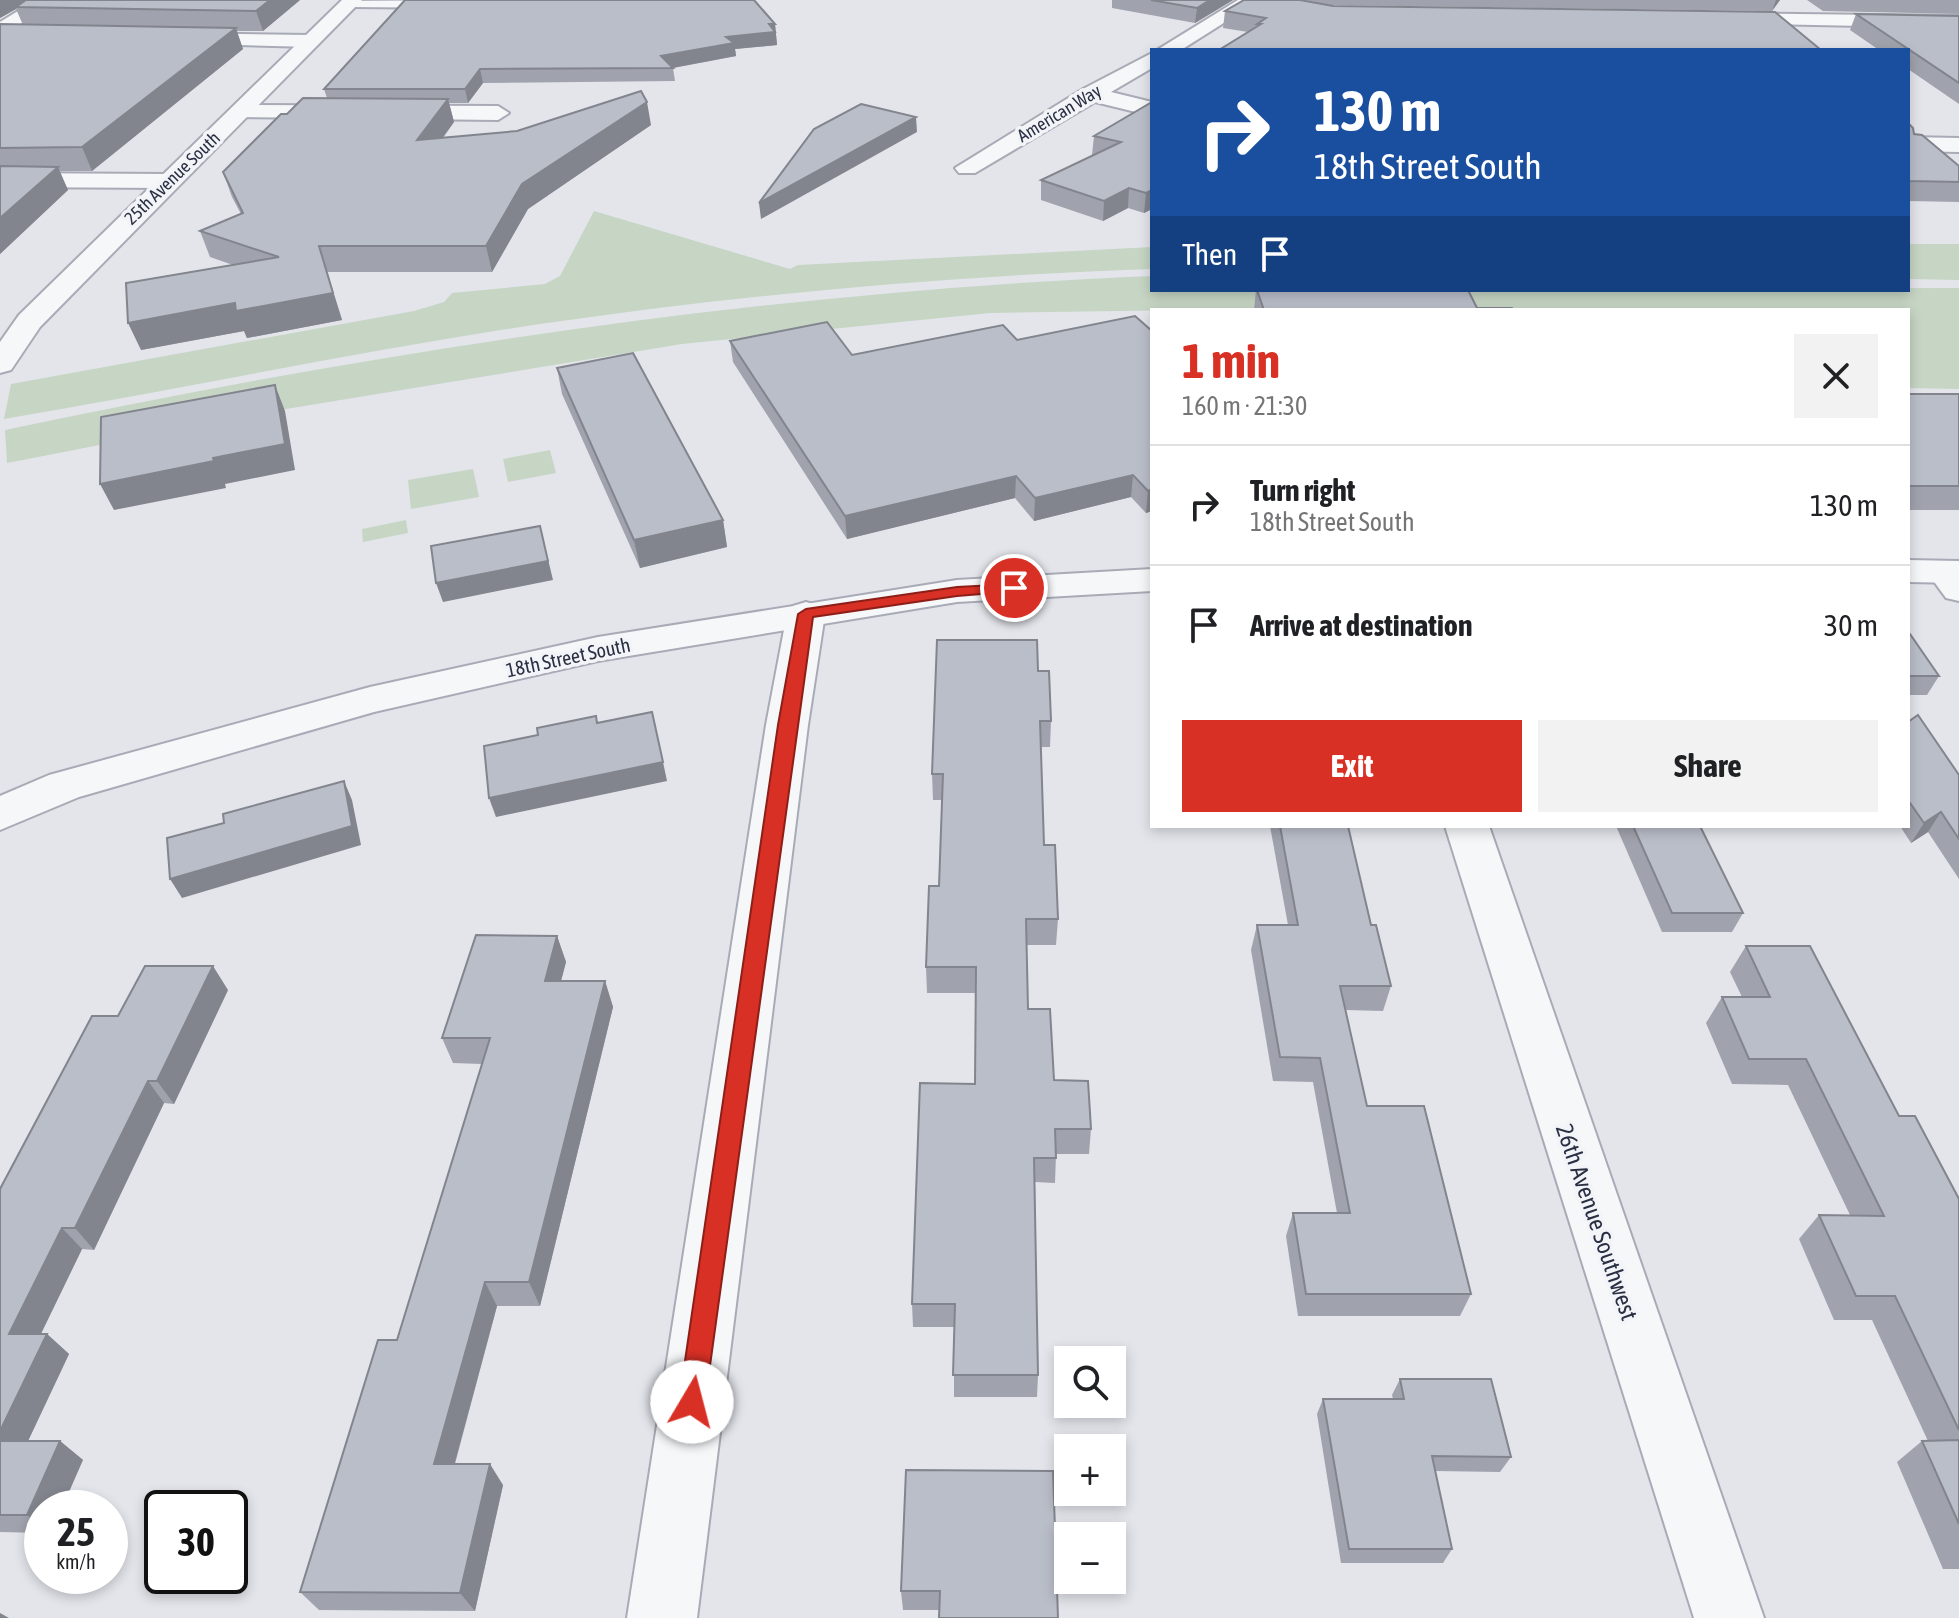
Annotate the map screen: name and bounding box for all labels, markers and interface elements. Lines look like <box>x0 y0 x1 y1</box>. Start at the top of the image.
text: 130 m <box>1314 79 1441 143</box>
street label: American Way <box>1013 80 1105 146</box>
icon: right <box>1182 80 1286 184</box>
street label: 25th Avenue South <box>120 127 224 229</box>
text: 18th Street South <box>1314 145 1542 187</box>
icon: arrive <box>1253 232 1297 276</box>
text: Then <box>1182 237 1237 271</box>
text: 1 min <box>1182 333 1280 388</box>
button: close <box>1794 334 1878 418</box>
text: 160 m · 21:30 <box>1182 391 1307 421</box>
text: Turn right <box>1250 473 1356 507</box>
icon: right <box>1182 483 1226 527</box>
text: 130 m <box>1810 488 1878 522</box>
text: 18th Street South <box>1250 507 1415 537</box>
pin <box>980 554 1048 622</box>
icon: arrive <box>992 566 1036 610</box>
icon: arrive <box>1182 603 1226 647</box>
text: Arrive at destination <box>1250 608 1472 642</box>
text: 30 m <box>1824 608 1878 642</box>
street label: 18th Street South <box>504 633 632 681</box>
button: Exit <box>1182 720 1522 812</box>
button: Share <box>1538 720 1878 812</box>
street label: 26th Avenue Southwest <box>1551 1120 1643 1324</box>
map controls <box>1054 1346 1126 1594</box>
button: search <box>1054 1346 1126 1418</box>
position arrow <box>650 1360 734 1444</box>
button: + <box>1054 1434 1126 1506</box>
speed limit sign: 30 <box>144 1490 248 1594</box>
text: 25 <box>57 1509 95 1554</box>
button: − <box>1054 1522 1126 1594</box>
text: km/h <box>56 1550 96 1573</box>

